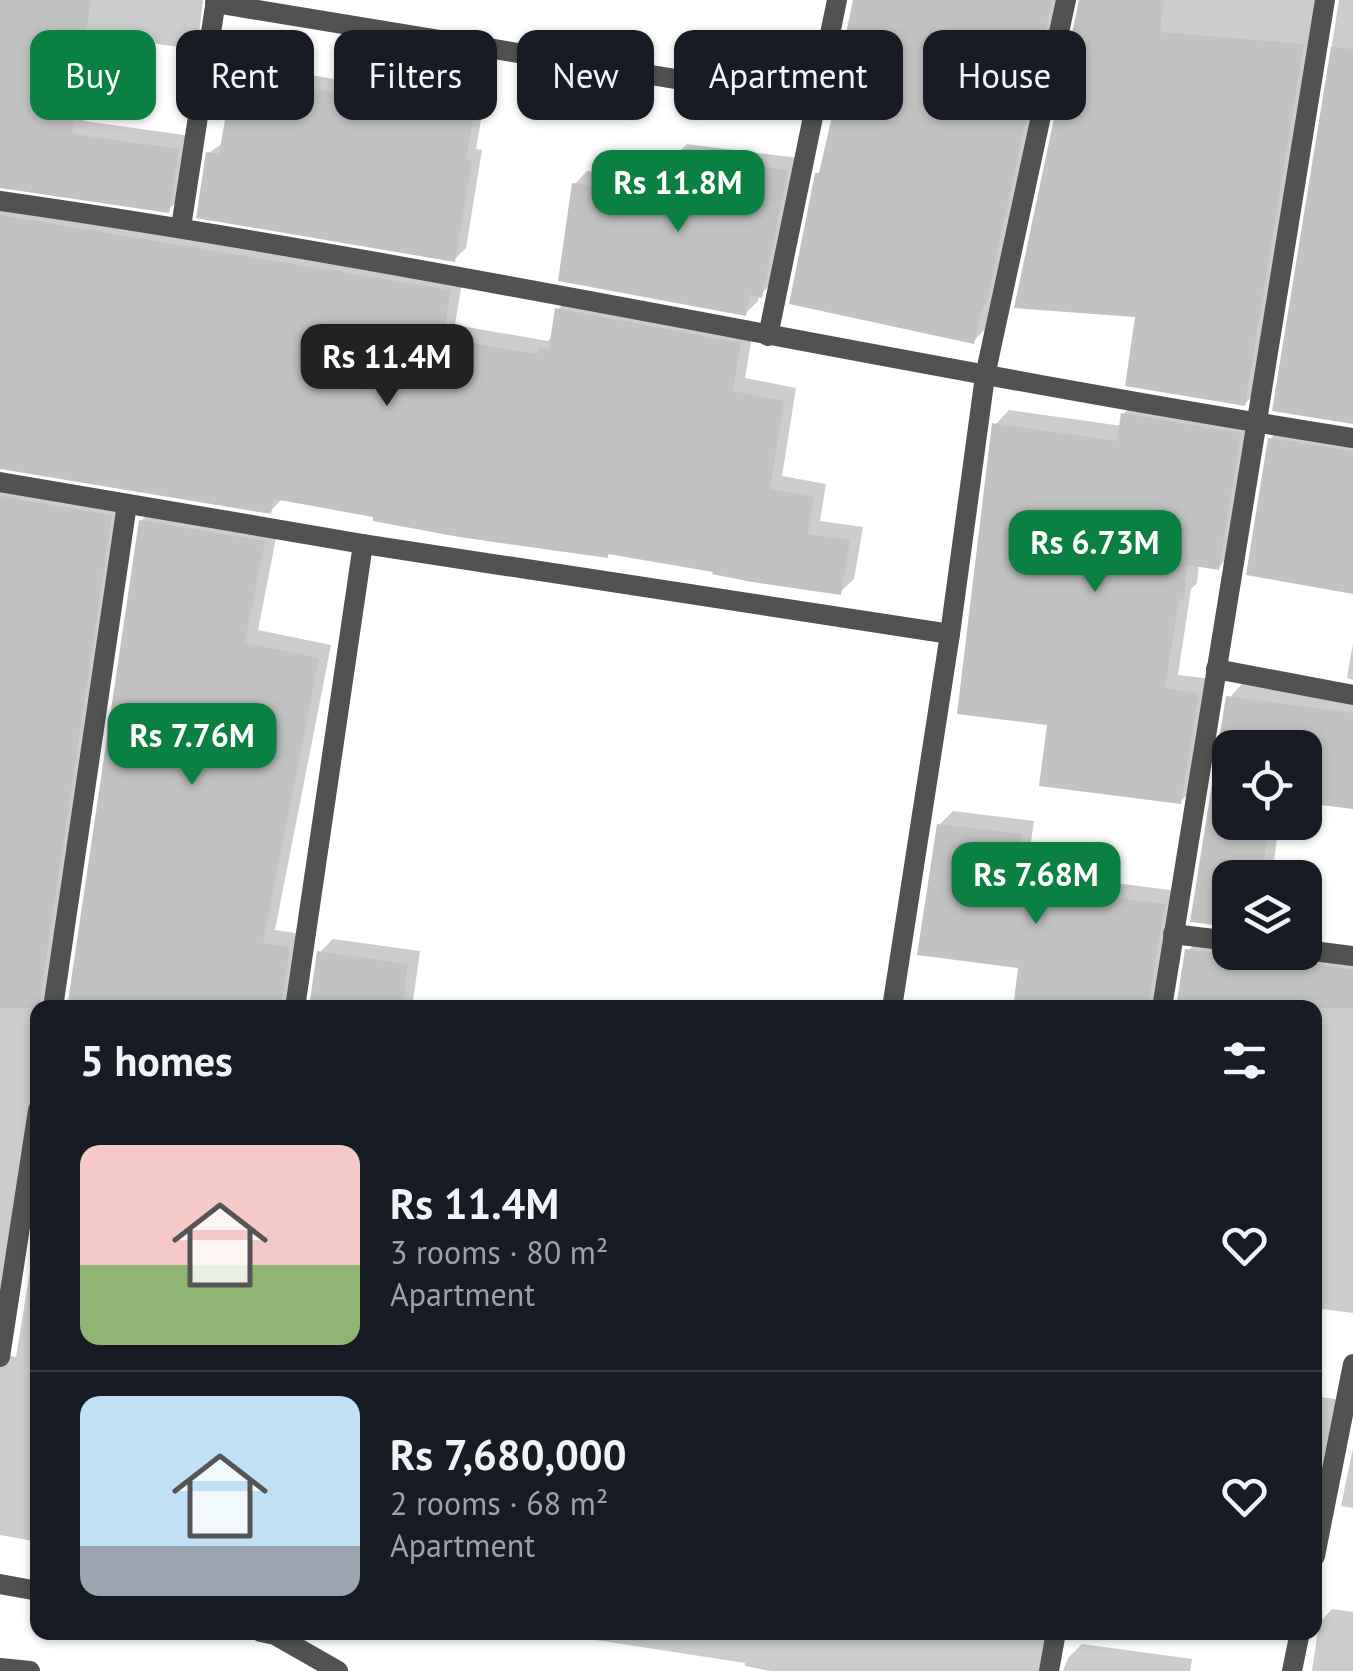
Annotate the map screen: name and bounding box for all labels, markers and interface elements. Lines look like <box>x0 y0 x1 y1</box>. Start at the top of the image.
chip: Buy <box>30 30 156 120</box>
chip: Rent <box>176 30 314 120</box>
chip: Filters <box>334 30 497 120</box>
chip: New <box>517 30 654 120</box>
chip: Apartment <box>674 30 903 120</box>
chip: House <box>923 30 1086 120</box>
pin: Rs 11.8M <box>575 150 781 235</box>
text: Rs 11.8M <box>614 161 742 203</box>
pin: Rs 11.4M <box>284 324 490 409</box>
text: Rs 11.4M <box>323 335 451 377</box>
pin: Rs 6.73M <box>992 510 1198 595</box>
text: Rs 6.73M <box>1031 521 1159 563</box>
pin: Rs 7.76M <box>89 703 295 788</box>
text: Rs 7.76M <box>130 714 254 756</box>
map controls <box>1212 730 1322 970</box>
button: locate <box>1212 730 1322 840</box>
pin: Rs 7.68M <box>933 842 1139 927</box>
text: Rs 7.68M <box>974 853 1098 895</box>
button: layers <box>1212 860 1322 970</box>
text: 5 homes <box>80 1033 233 1088</box>
icon: filters <box>1217 1033 1272 1088</box>
text: Rs 11.4M <box>390 1176 559 1231</box>
icon: home <box>160 1185 280 1305</box>
icon: heart <box>1217 1218 1272 1273</box>
text: 3 rooms · 80 m² <box>390 1231 608 1273</box>
text: Apartment <box>390 1273 535 1315</box>
text: Rs 7,680,000 <box>390 1427 627 1482</box>
icon: home <box>160 1436 280 1556</box>
icon: heart <box>1217 1469 1272 1524</box>
text: 2 rooms · 68 m² <box>390 1482 608 1524</box>
text: Apartment <box>390 1524 535 1566</box>

